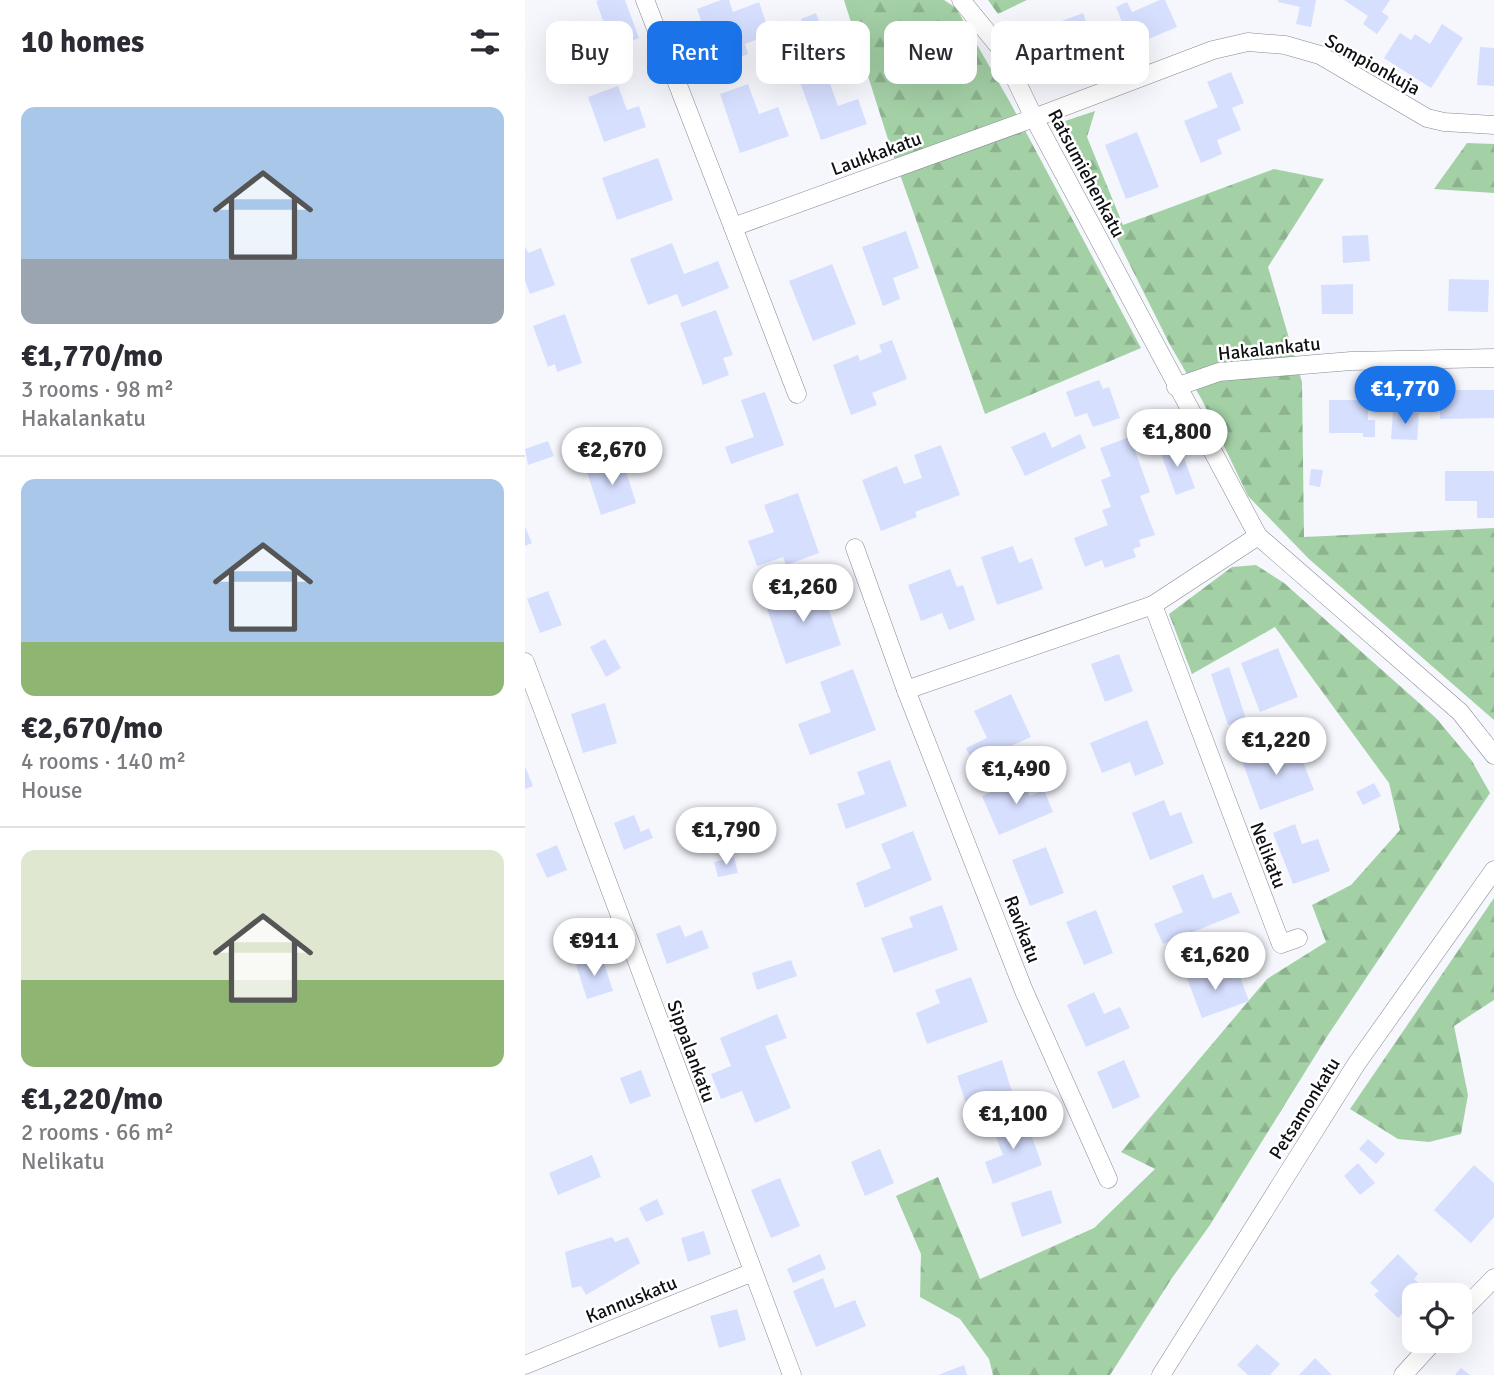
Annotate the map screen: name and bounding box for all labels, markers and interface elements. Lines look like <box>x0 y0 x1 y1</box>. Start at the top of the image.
chip: Buy <box>546 21 633 84</box>
chip: Rent <box>647 21 742 84</box>
chip: Filters <box>756 21 870 84</box>
chip: New <box>884 21 977 84</box>
chip: Apartment <box>991 21 1149 84</box>
icon: filters <box>466 23 504 61</box>
text: 10 homes <box>21 24 144 61</box>
street label: Sompionkuja <box>1321 29 1424 101</box>
street label: Ratsumiehenkatu <box>1042 105 1130 242</box>
street label: Laukkakatu <box>828 127 925 181</box>
icon: home <box>200 152 326 278</box>
street label: Hakalankatu <box>1217 332 1322 366</box>
text: €1,770/mo <box>21 338 163 375</box>
pin: €1,770 <box>1348 366 1462 426</box>
text: €1,770 <box>1371 374 1439 403</box>
text: 3 rooms · 98 m² <box>21 375 174 404</box>
text: Hakalankatu <box>21 404 146 433</box>
pin: €1,800 <box>1120 410 1234 469</box>
text: €1,800 <box>1143 417 1211 446</box>
pin: €2,670 <box>555 428 669 487</box>
text: €2,670 <box>578 435 646 464</box>
icon: home <box>200 524 326 650</box>
pin: €1,260 <box>746 564 860 624</box>
text: €1,260 <box>769 572 837 601</box>
text: €2,670/mo <box>21 710 163 747</box>
pin: €1,220 <box>1219 718 1333 777</box>
text: €1,220 <box>1242 725 1310 754</box>
pin: €1,490 <box>959 746 1073 806</box>
text: 4 rooms · 140 m² <box>21 747 186 776</box>
text: €1,490 <box>982 754 1050 783</box>
text: House <box>21 776 83 805</box>
pin: €1,790 <box>669 808 783 867</box>
text: €1,790 <box>692 815 760 844</box>
street label: Nelikatu <box>1244 819 1292 892</box>
street label: Ravikatu <box>998 892 1046 966</box>
icon: home <box>200 895 326 1021</box>
pin: €911 <box>553 918 635 978</box>
text: €911 <box>569 926 619 955</box>
pin: €1,620 <box>1158 932 1272 992</box>
text: €1,620 <box>1181 940 1249 969</box>
street label: Sippalankatu <box>661 997 721 1106</box>
street label: Petsamonkatu <box>1264 1053 1346 1164</box>
text: €1,220/mo <box>21 1081 163 1118</box>
pin: €1,100 <box>956 1092 1070 1151</box>
text: €1,100 <box>979 1099 1047 1128</box>
text: 2 rooms · 66 m² <box>21 1118 174 1147</box>
text: Nelikatu <box>21 1147 105 1176</box>
street label: Kannuskatu <box>582 1271 681 1329</box>
map controls <box>1402 1283 1472 1353</box>
button: locate <box>1402 1283 1472 1353</box>

